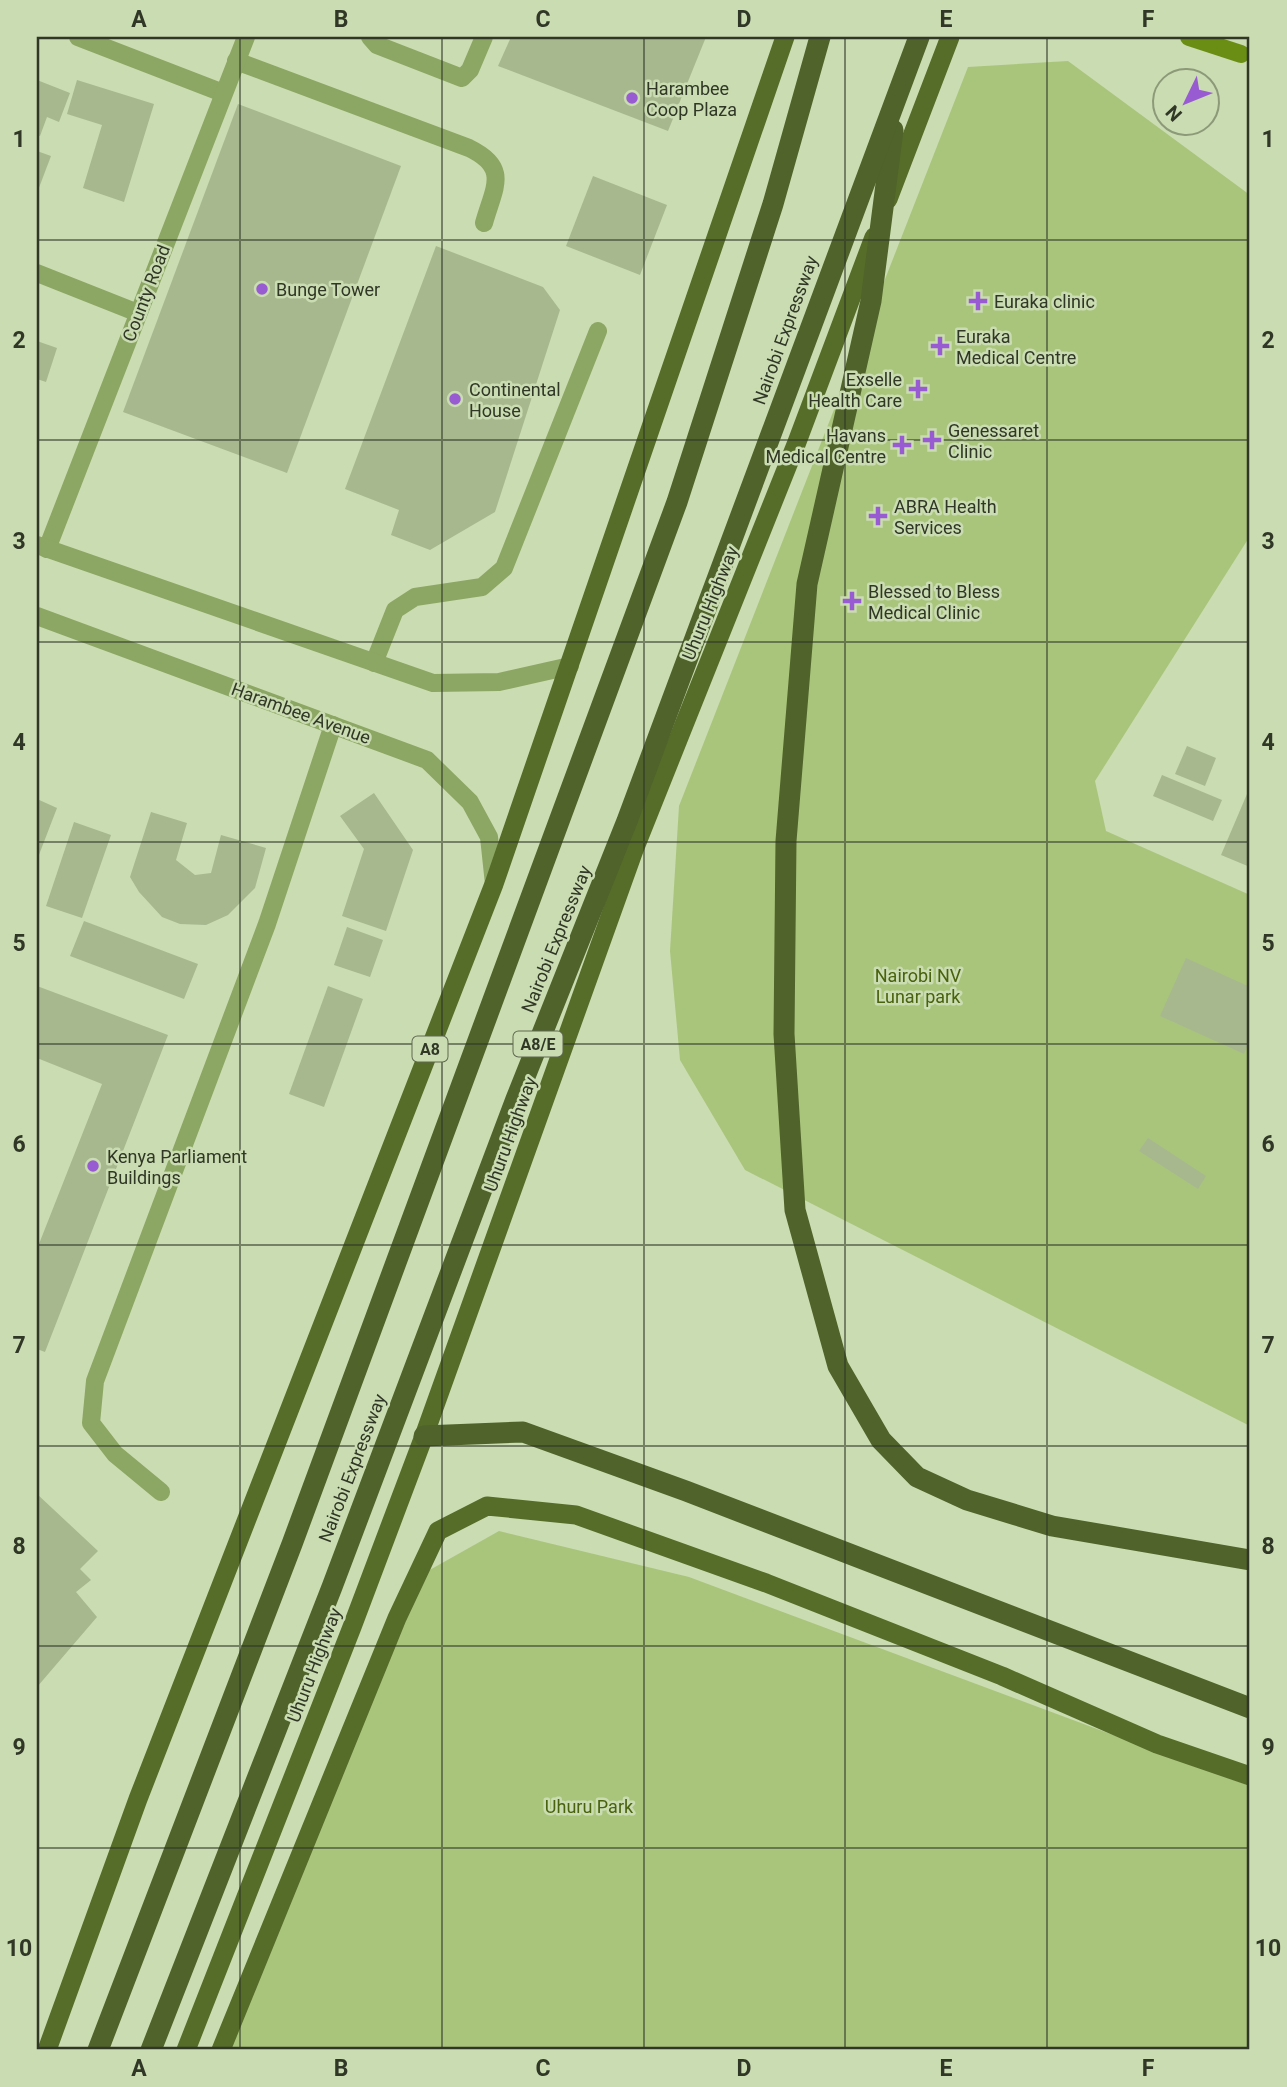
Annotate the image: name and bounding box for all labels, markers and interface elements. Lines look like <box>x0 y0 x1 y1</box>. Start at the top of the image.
text: A <box>131 6 147 33</box>
text: B <box>334 6 348 33</box>
text: C <box>535 6 551 33</box>
text: D <box>737 6 751 33</box>
text: E <box>940 6 953 33</box>
text: F <box>1142 6 1155 33</box>
north arrow <box>1150 66 1220 136</box>
place label: Harambee Coop Plaza <box>646 78 737 120</box>
marker: Harambee Coop Plaza <box>624 90 640 106</box>
text: N <box>1161 101 1187 126</box>
text: 1 <box>12 126 26 153</box>
text: 1 <box>1261 126 1275 153</box>
street label: County Road <box>118 242 174 344</box>
street label: Nairobi Expressway <box>748 252 822 407</box>
place label: Bunge Tower <box>276 279 380 300</box>
marker: Bunge Tower <box>254 281 270 297</box>
marker: Euraka clinic <box>968 291 988 311</box>
place label: Euraka clinic <box>994 291 1095 312</box>
place label: Euraka Medical Centre <box>956 326 1076 368</box>
text: 2 <box>12 327 26 354</box>
text: 2 <box>1261 327 1275 354</box>
marker: Euraka Medical Centre <box>930 336 950 356</box>
place label: Exselle Health Care <box>808 369 902 411</box>
place label: Continental House <box>469 379 561 421</box>
marker: Exselle Health Care <box>908 379 928 399</box>
marker: Continental House <box>447 391 463 407</box>
place label: Genessaret Clinic <box>948 420 1039 462</box>
place label: Havans Medical Centre <box>766 425 886 467</box>
marker: Genessaret Clinic <box>922 430 942 450</box>
marker: Havans Medical Centre <box>892 435 912 455</box>
place label: ABRA Health Services <box>894 496 997 538</box>
marker: ABRA Health Services <box>868 506 888 526</box>
text: 3 <box>12 528 26 555</box>
text: 3 <box>1261 528 1275 555</box>
street label: Uhuru Highway <box>678 543 743 663</box>
place label: Blessed to Bless Medical Clinic <box>868 581 1000 623</box>
marker: Blessed to Bless Medical Clinic <box>842 591 862 611</box>
street label: Harambee Avenue <box>229 678 373 748</box>
text: 4 <box>12 729 26 756</box>
text: 4 <box>1261 729 1275 756</box>
street label: Nairobi Expressway <box>517 862 595 1016</box>
text: 5 <box>12 930 26 957</box>
text: 5 <box>1261 930 1275 957</box>
park label: Nairobi NV Lunar park <box>875 965 962 1007</box>
road number: A8/E <box>514 1032 562 1056</box>
road number: A8 <box>412 1036 448 1062</box>
street label: Uhuru Highway <box>479 1073 541 1194</box>
text: 6 <box>12 1131 26 1158</box>
text: 6 <box>1261 1131 1275 1158</box>
place label: Kenya Parliament Buildings <box>107 1146 247 1188</box>
marker: Kenya Parliament Buildings <box>85 1158 101 1174</box>
text: 7 <box>12 1332 26 1359</box>
text: 7 <box>1261 1332 1275 1359</box>
street label: Nairobi Expressway <box>314 1390 390 1545</box>
text: 8 <box>12 1533 26 1560</box>
text: 8 <box>1261 1533 1275 1560</box>
street label: Uhuru Highway <box>283 1604 346 1725</box>
text: 9 <box>12 1734 26 1761</box>
text: 9 <box>1261 1734 1275 1761</box>
park label: Uhuru Park <box>545 1796 634 1817</box>
text: 10 <box>6 1935 32 1962</box>
text: 10 <box>1255 1935 1281 1962</box>
text: A <box>131 2055 147 2082</box>
text: B <box>334 2055 348 2082</box>
text: C <box>535 2055 551 2082</box>
text: D <box>737 2055 751 2082</box>
text: E <box>940 2055 953 2082</box>
text: F <box>1142 2055 1155 2082</box>

